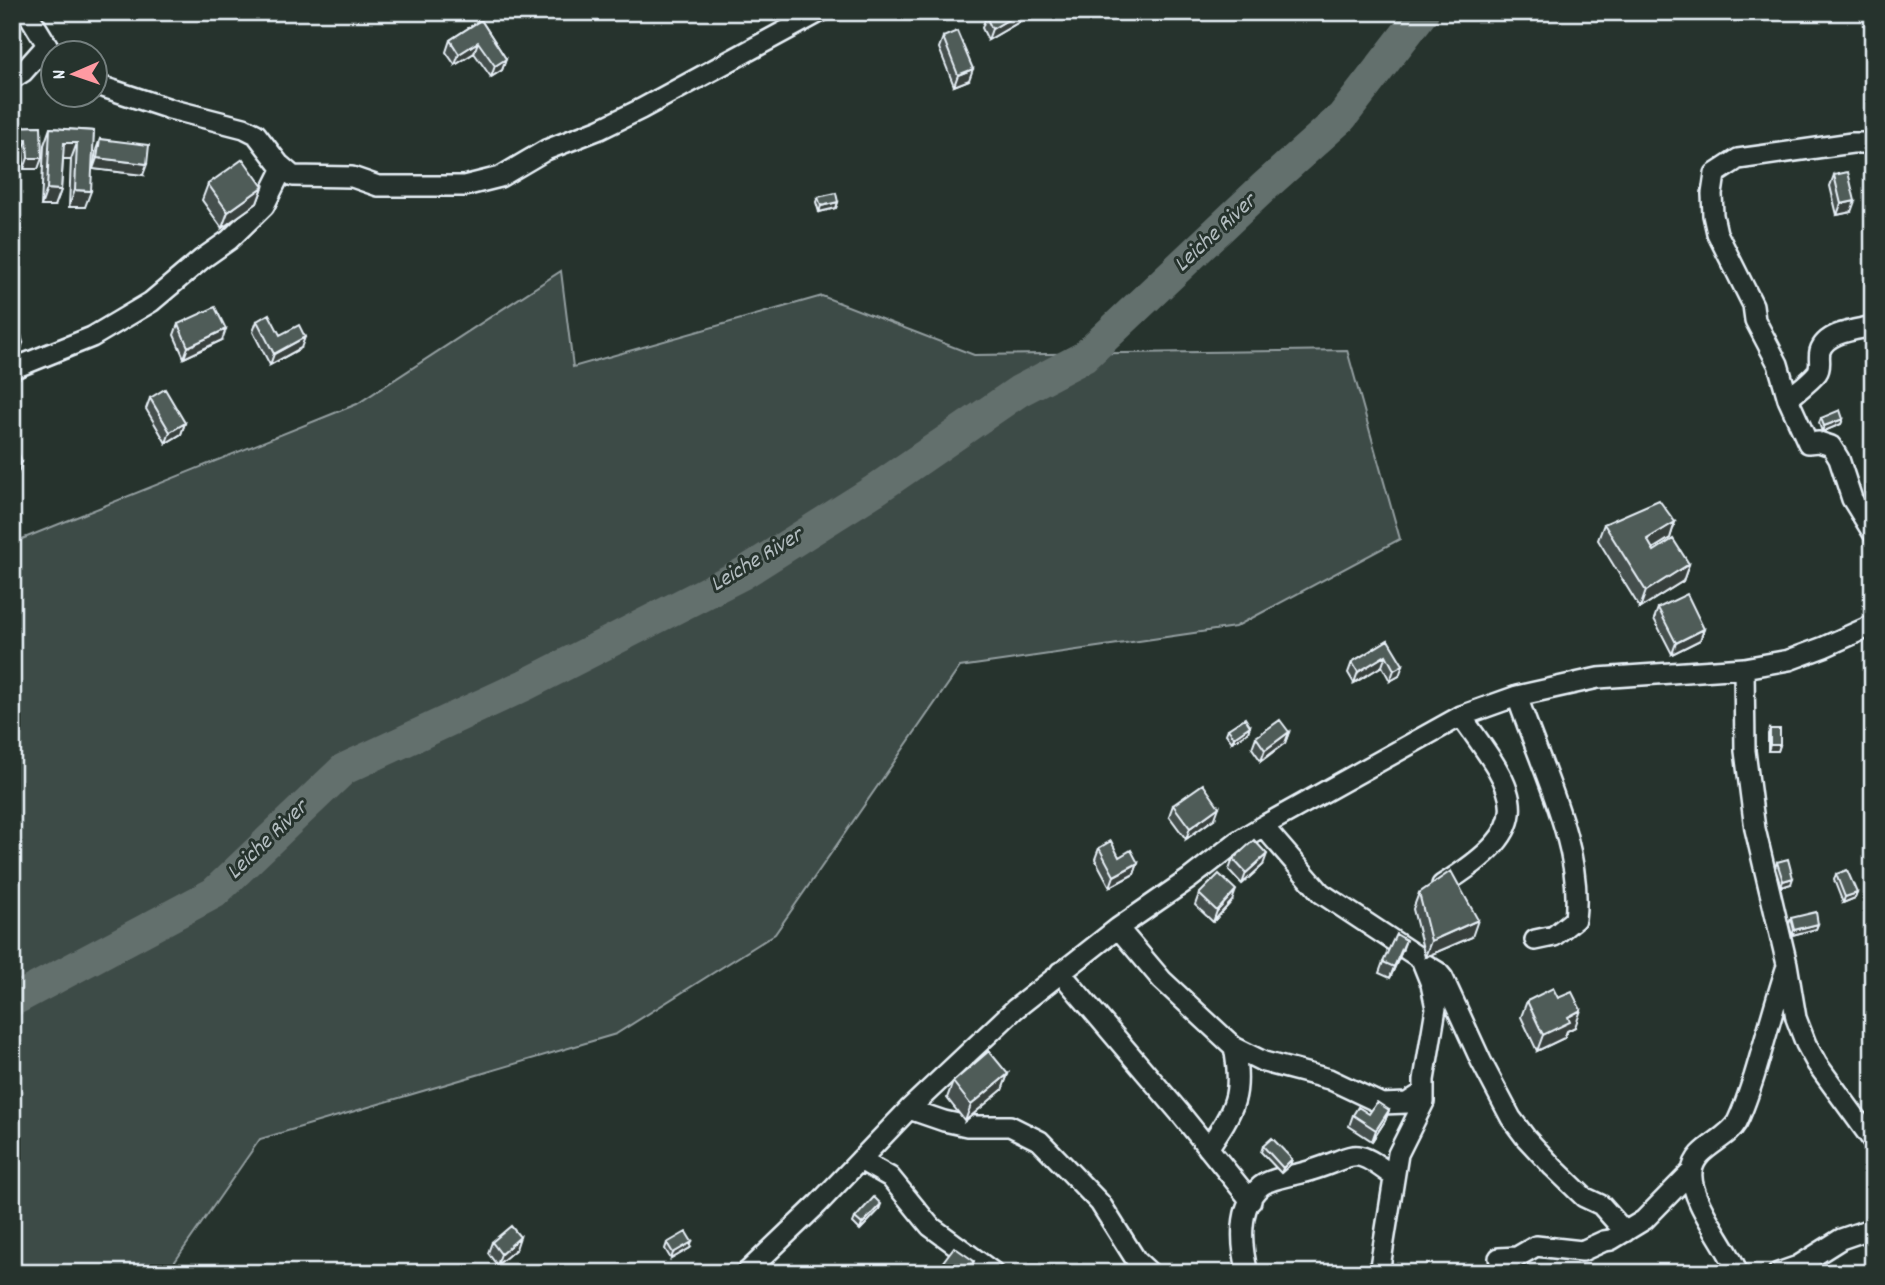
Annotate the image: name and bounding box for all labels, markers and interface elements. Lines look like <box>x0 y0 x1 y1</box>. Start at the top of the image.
north arrow <box>38 38 108 108</box>
text: N <box>47 69 74 80</box>
water label: Leiche River <box>1167 185 1267 281</box>
water label: Leiche River <box>705 519 812 602</box>
water label: Leiche River <box>220 792 318 888</box>

